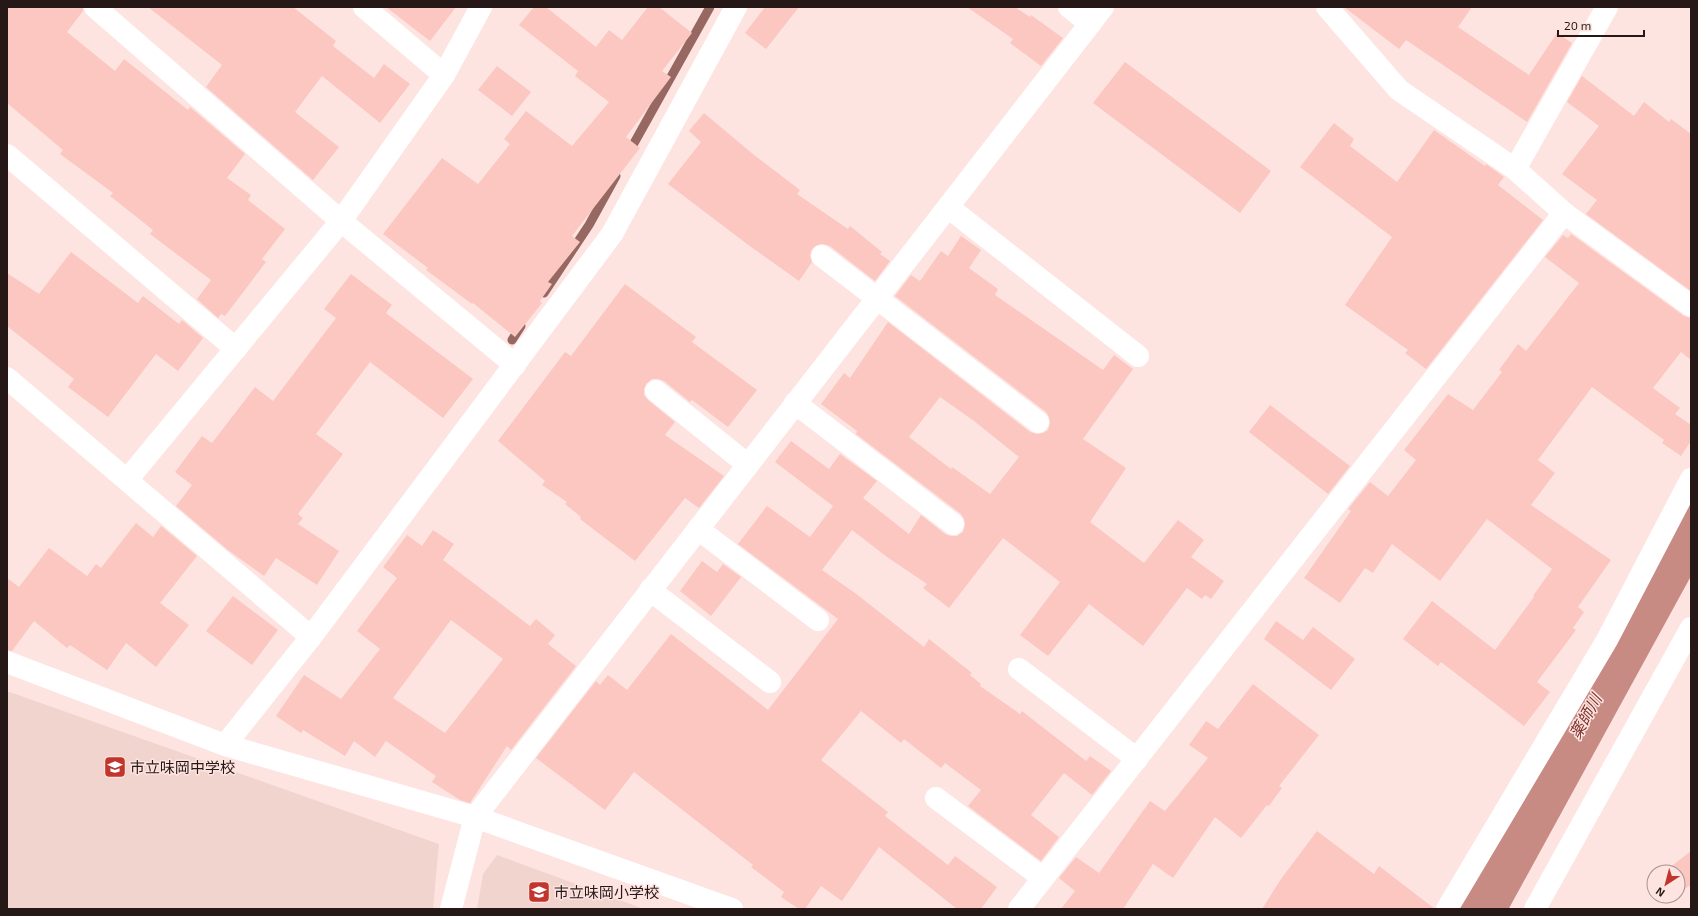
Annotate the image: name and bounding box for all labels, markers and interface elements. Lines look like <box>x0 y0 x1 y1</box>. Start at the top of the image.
scale bar <box>1558 12 1644 38</box>
text: 20 m <box>1564 18 1591 32</box>
water label: 薬師川 <box>1565 689 1606 742</box>
school or university icon: 市立味岡中学校 <box>102 754 128 780</box>
place label: 市立味岡中学校 <box>130 758 235 776</box>
north arrow <box>1646 864 1686 904</box>
school or university icon: 市立味岡小学校 <box>526 879 552 905</box>
place label: 市立味岡小学校 <box>554 883 659 901</box>
text: N <box>1653 885 1667 900</box>

